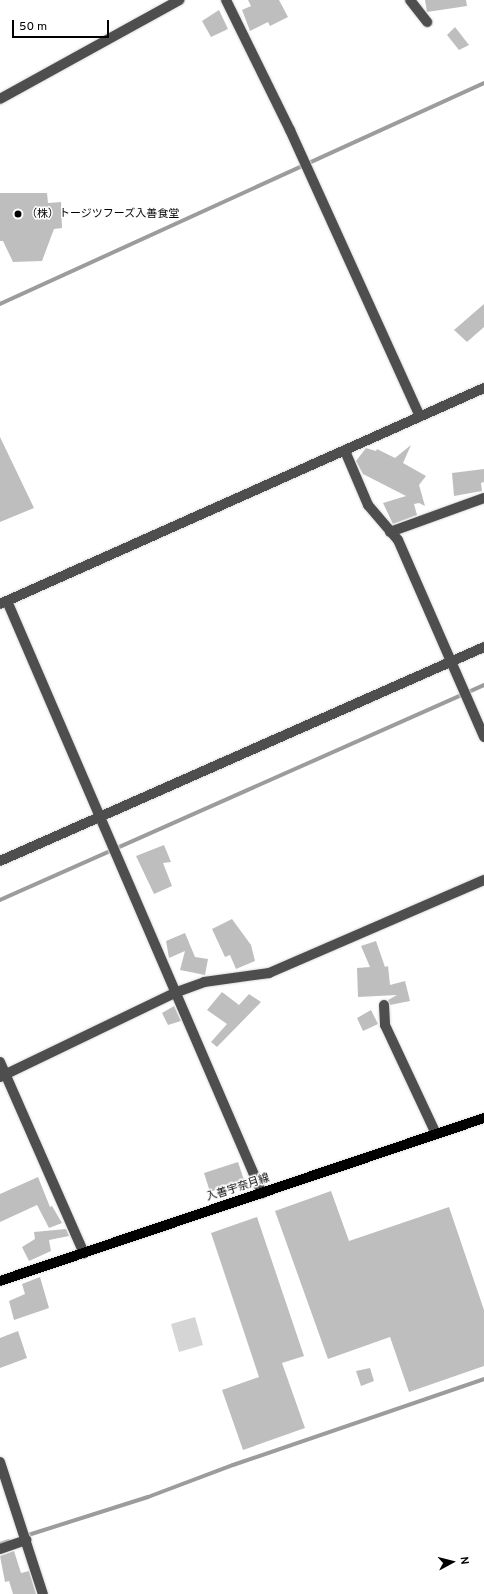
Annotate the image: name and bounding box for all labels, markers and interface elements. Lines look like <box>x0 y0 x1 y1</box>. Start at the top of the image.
scale bar <box>14 12 111 38</box>
text: 50 m <box>19 19 47 35</box>
place label: （株）トージツフーズ入善食堂 <box>26 207 180 221</box>
marker: （株）トージツフーズ入善食堂 <box>13 209 23 219</box>
street label: 入善宇奈月線 <box>205 1172 271 1204</box>
north arrow <box>432 1542 472 1582</box>
text: N <box>456 1556 471 1565</box>

